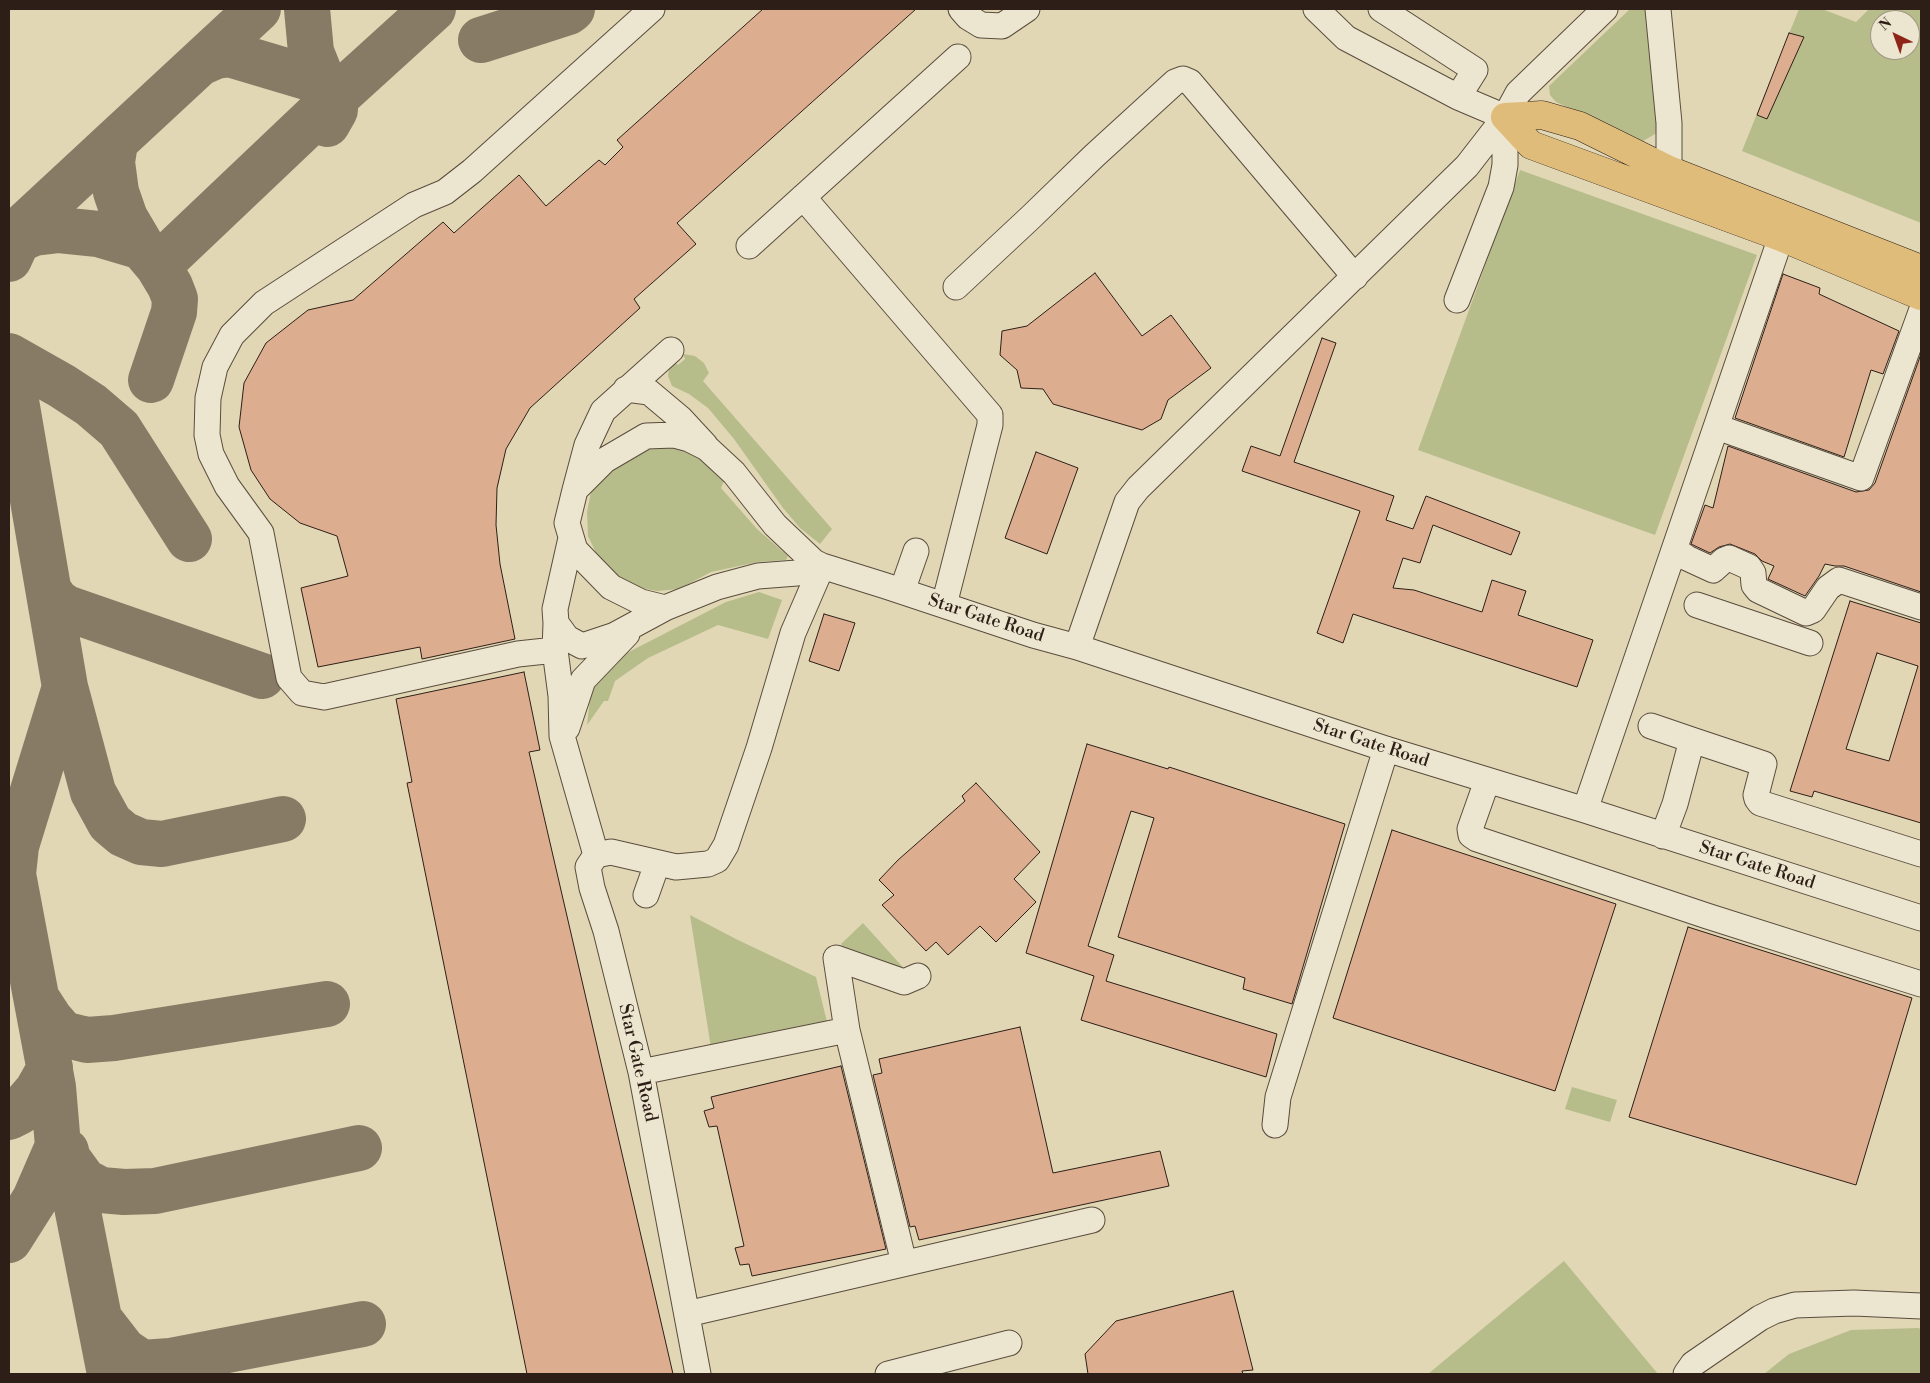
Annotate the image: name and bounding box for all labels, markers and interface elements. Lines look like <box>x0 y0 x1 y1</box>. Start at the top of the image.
north arrow <box>1870 10 1920 60</box>
text: N <box>1875 14 1896 35</box>
street label: Star Gate Road <box>925 590 1047 648</box>
street label: Star Gate Road <box>1310 715 1432 773</box>
street label: Star Gate Road <box>1696 837 1818 895</box>
street label: Star Gate Road <box>613 1002 661 1124</box>

